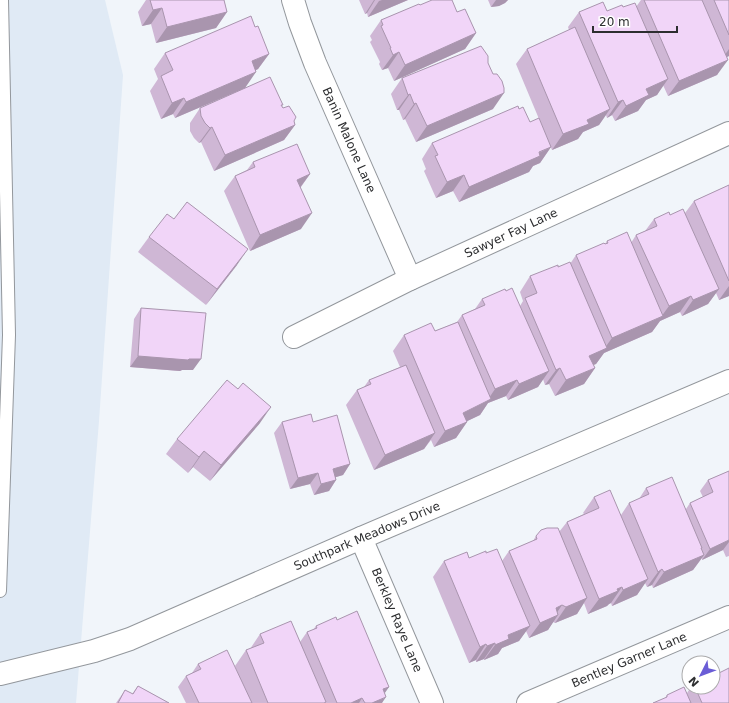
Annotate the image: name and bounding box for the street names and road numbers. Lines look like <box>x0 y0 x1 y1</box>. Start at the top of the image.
street label: Banin Malone Lane <box>319 85 379 195</box>
street label: Sawyer Fay Lane <box>462 205 560 261</box>
street label: Southpark Meadows Drive <box>292 499 442 573</box>
street label: Berkley Raye Lane <box>369 566 425 674</box>
street label: Bentley Garner Lane <box>569 629 689 691</box>

